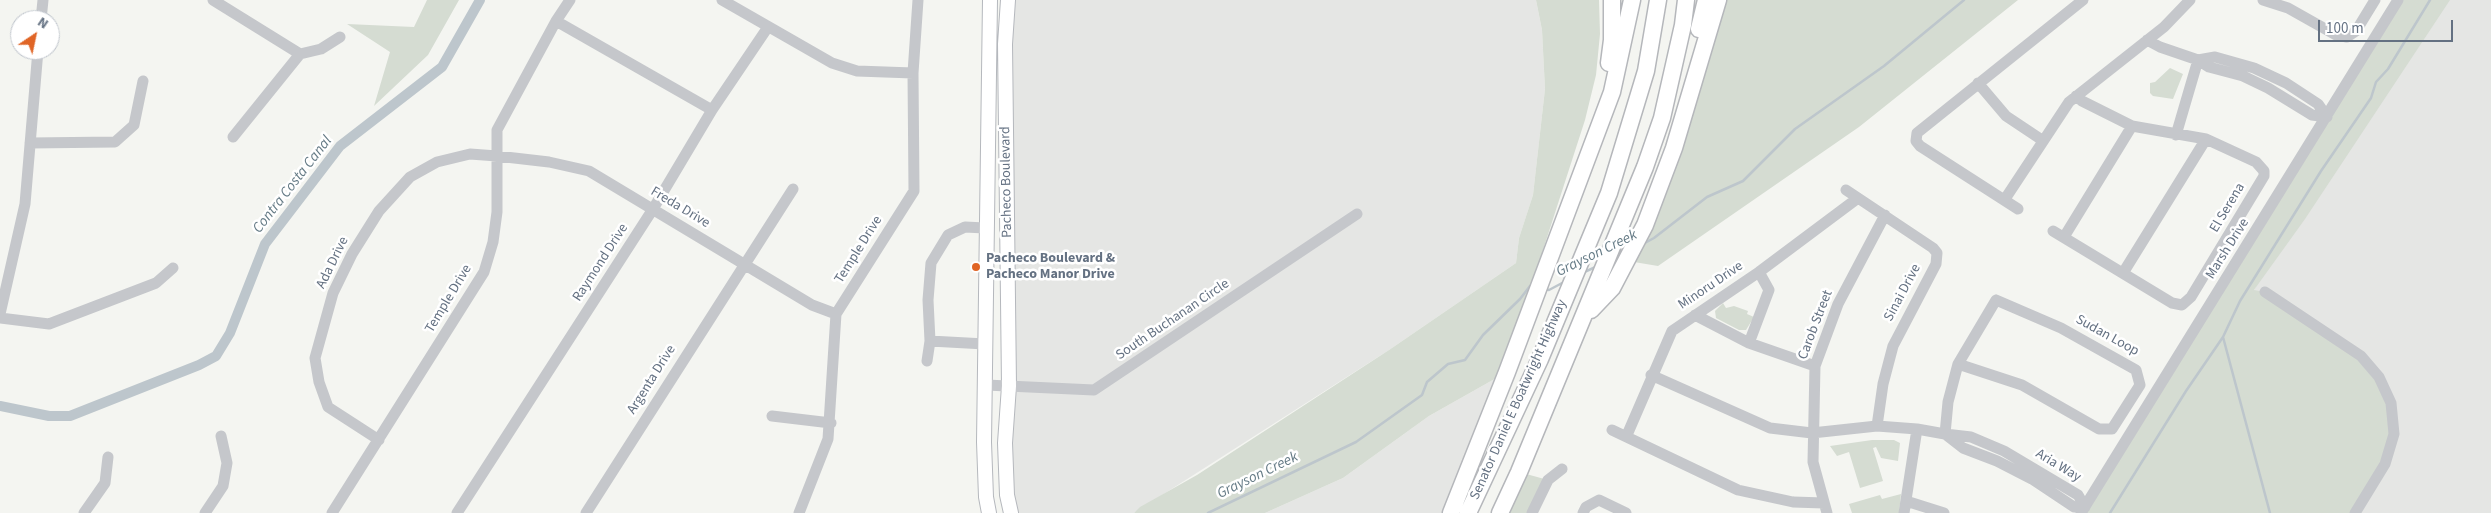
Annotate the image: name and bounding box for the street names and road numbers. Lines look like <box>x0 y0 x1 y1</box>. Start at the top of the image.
street label: Pacheco Boulevard <box>998 126 1016 238</box>
street label: El Serena <box>2207 180 2249 236</box>
street label: Freda Drive <box>647 184 713 232</box>
street label: Temple Drive <box>832 213 886 287</box>
street label: Marsh Drive <box>2203 215 2253 283</box>
street label: Raymond Drive <box>570 221 632 305</box>
street label: Ada Drive <box>313 234 353 292</box>
street label: Minoru Drive <box>1675 258 1747 314</box>
street label: Temple Drive <box>422 262 476 336</box>
street label: Sinai Drive <box>1881 262 1925 324</box>
street label: South Buchanan Circle <box>1113 276 1233 364</box>
street label: Carob Street <box>1795 288 1837 362</box>
street label: Senator Daniel E Boatwright Highway <box>1467 297 1571 503</box>
street label: Sudan Loop <box>2072 312 2142 360</box>
street label: Argenta Drive <box>624 342 680 418</box>
street label: Aria Way <box>2032 446 2084 486</box>

